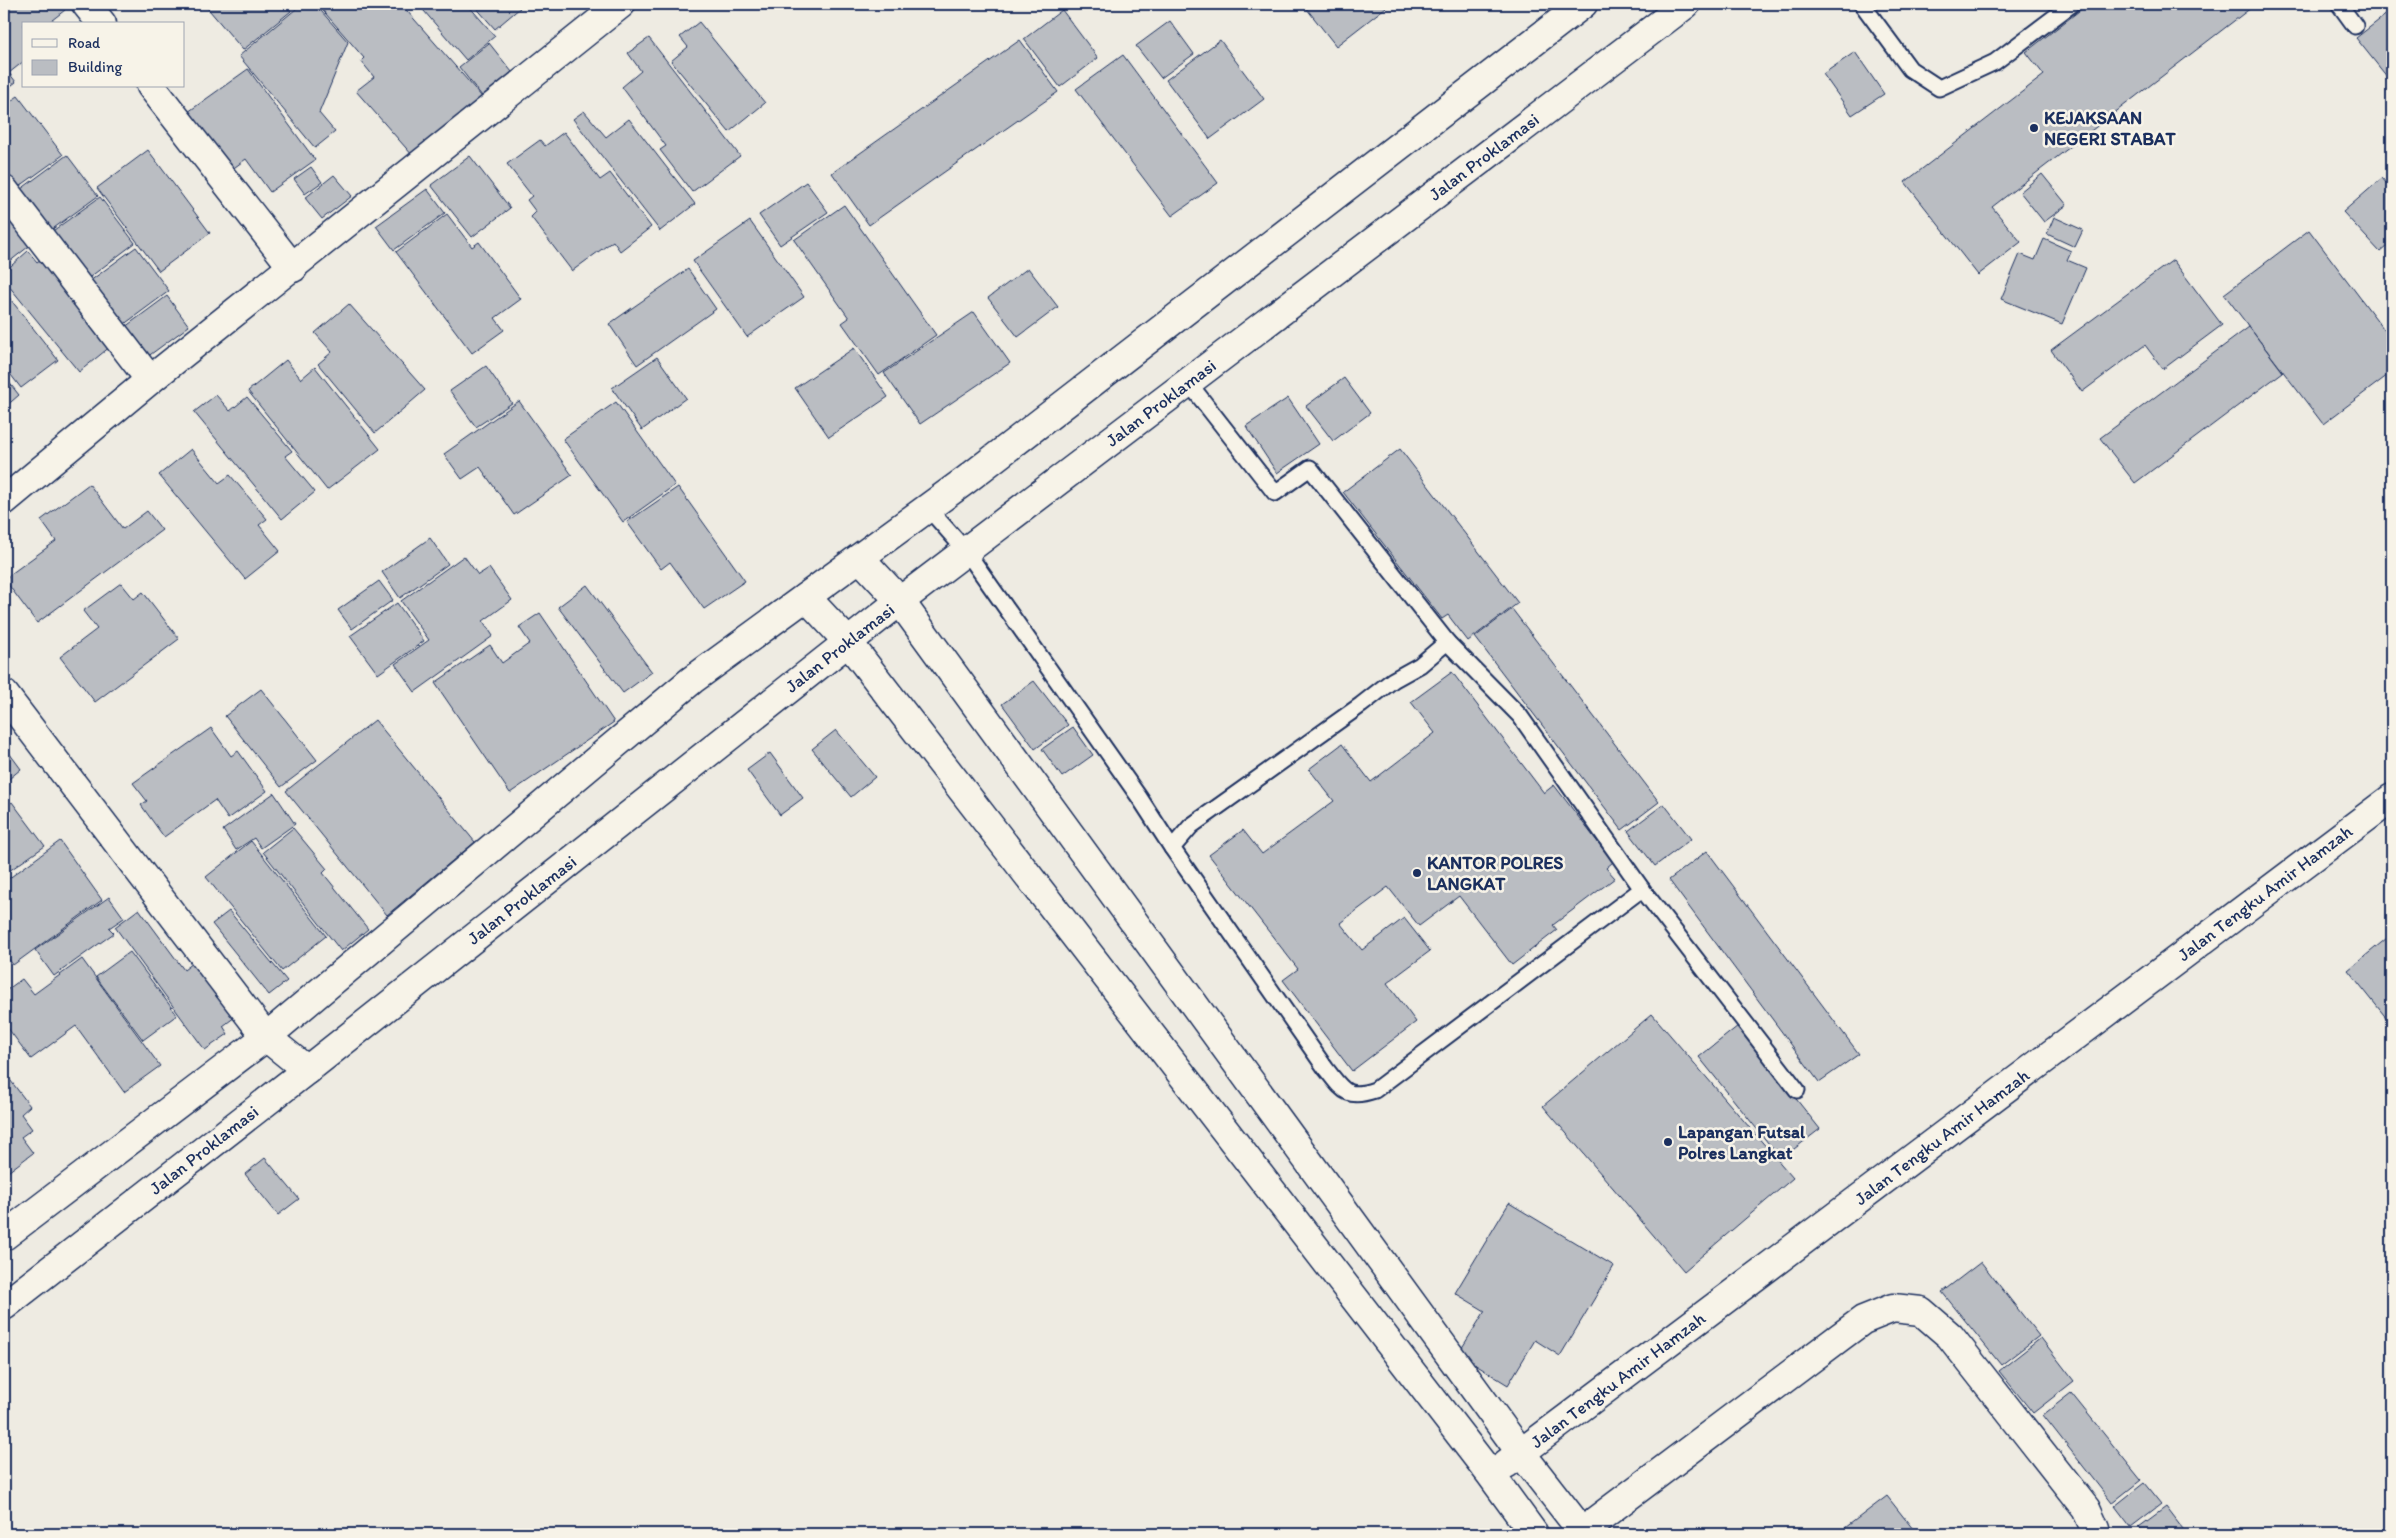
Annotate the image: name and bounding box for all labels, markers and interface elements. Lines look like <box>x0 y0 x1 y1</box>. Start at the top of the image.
legend <box>22 22 185 88</box>
text: Road <box>68 34 101 52</box>
text: Building <box>68 58 122 76</box>
place label: KEJAKSAAN NEGERI STABAT <box>2044 107 2176 150</box>
street label: Jalan Proklamasi <box>1425 108 1543 206</box>
marker: KEJAKSAAN NEGERI STABAT <box>2028 122 2040 134</box>
street label: Jalan Proklamasi <box>1102 354 1220 452</box>
street label: Jalan Proklamasi <box>781 599 899 697</box>
street label: Jalan Tengku Amir Hamzah <box>2173 820 2357 966</box>
street label: Jalan Proklamasi <box>463 851 581 949</box>
place label: KANTOR POLRES LANGKAT <box>1427 852 1563 895</box>
marker: KANTOR POLRES LANGKAT <box>1411 867 1423 879</box>
street label: Jalan Tengku Amir Hamzah <box>1850 1064 2034 1210</box>
street label: Jalan Proklamasi <box>145 1101 263 1199</box>
place label: Lapangan Futsal Polres Langkat <box>1678 1121 1806 1164</box>
marker: Lapangan Futsal Polres Langkat <box>1662 1136 1674 1148</box>
street label: Jalan Tengku Amir Hamzah <box>1526 1307 1710 1453</box>

